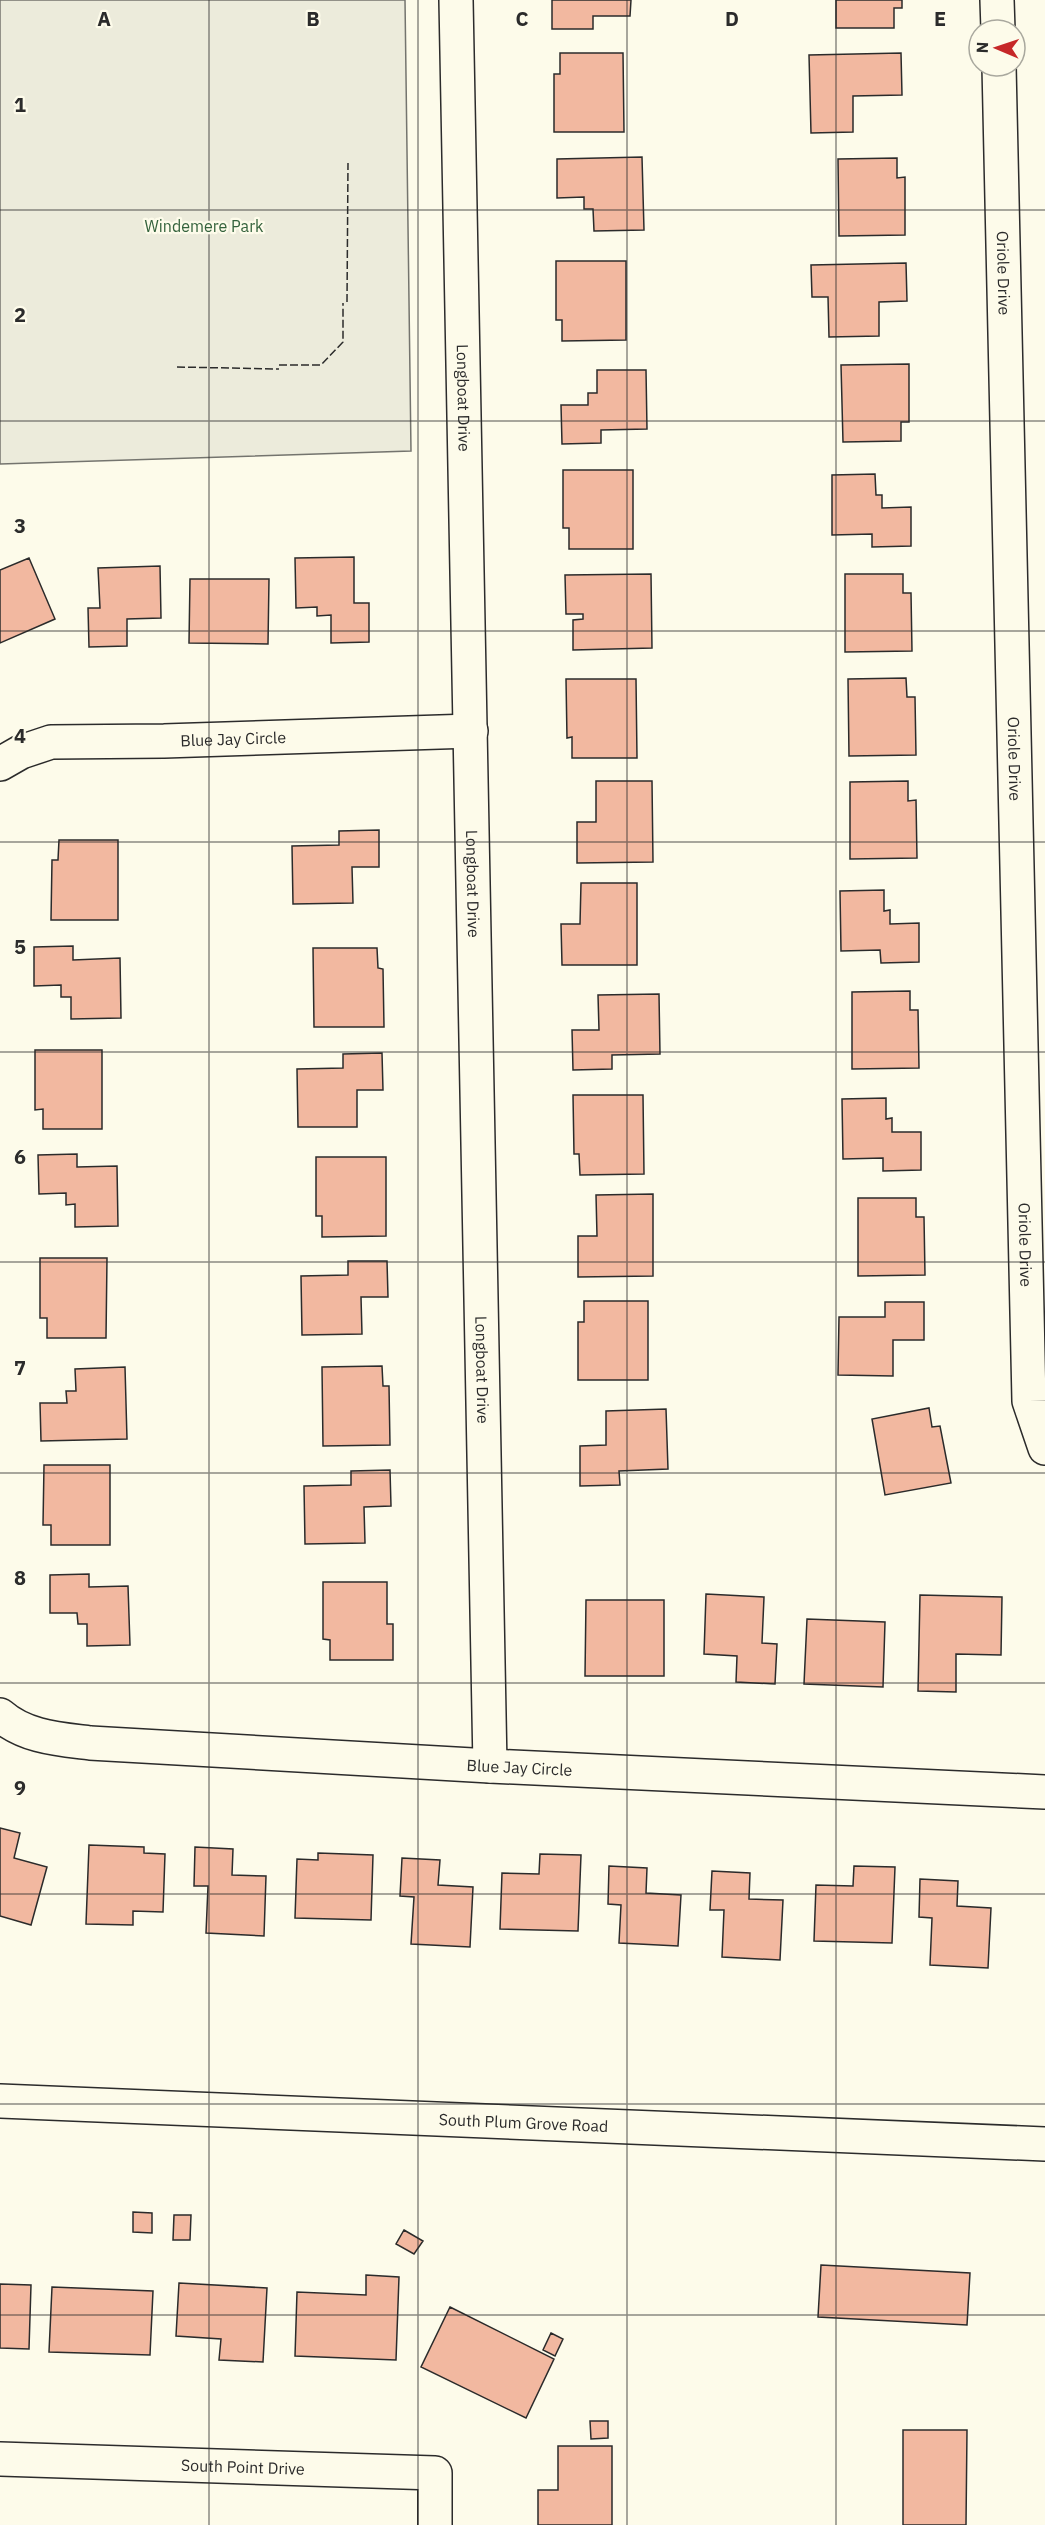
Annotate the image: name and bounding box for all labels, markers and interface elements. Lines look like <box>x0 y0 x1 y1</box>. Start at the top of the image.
text: A <box>97 5 111 32</box>
text: B <box>306 5 320 32</box>
text: C <box>515 5 529 32</box>
text: D <box>725 5 739 32</box>
text: E <box>934 5 946 32</box>
north arrow <box>967 18 1027 78</box>
text: N <box>972 41 992 54</box>
text: 1 <box>14 91 26 118</box>
park label: Windemere Park <box>145 216 264 236</box>
street label: Oriole Drive <box>993 231 1015 316</box>
text: 2 <box>14 301 26 328</box>
street label: Longboat Drive <box>453 344 475 452</box>
text: 3 <box>14 512 26 539</box>
street label: Oriole Drive <box>1004 716 1026 801</box>
text: 4 <box>14 722 26 749</box>
street label: Blue Jay Circle <box>180 727 287 750</box>
street label: Longboat Drive <box>462 830 484 938</box>
text: 5 <box>14 933 26 960</box>
text: 6 <box>14 1143 26 1170</box>
street label: Oriole Drive <box>1015 1202 1036 1287</box>
street label: Longboat Drive <box>471 1316 493 1424</box>
text: 7 <box>14 1354 26 1381</box>
text: 8 <box>14 1564 26 1591</box>
street label: Blue Jay Circle <box>466 1755 573 1780</box>
text: 9 <box>14 1774 26 1801</box>
street label: South Plum Grove Road <box>438 2109 609 2136</box>
street label: South Point Drive <box>181 2455 305 2479</box>

